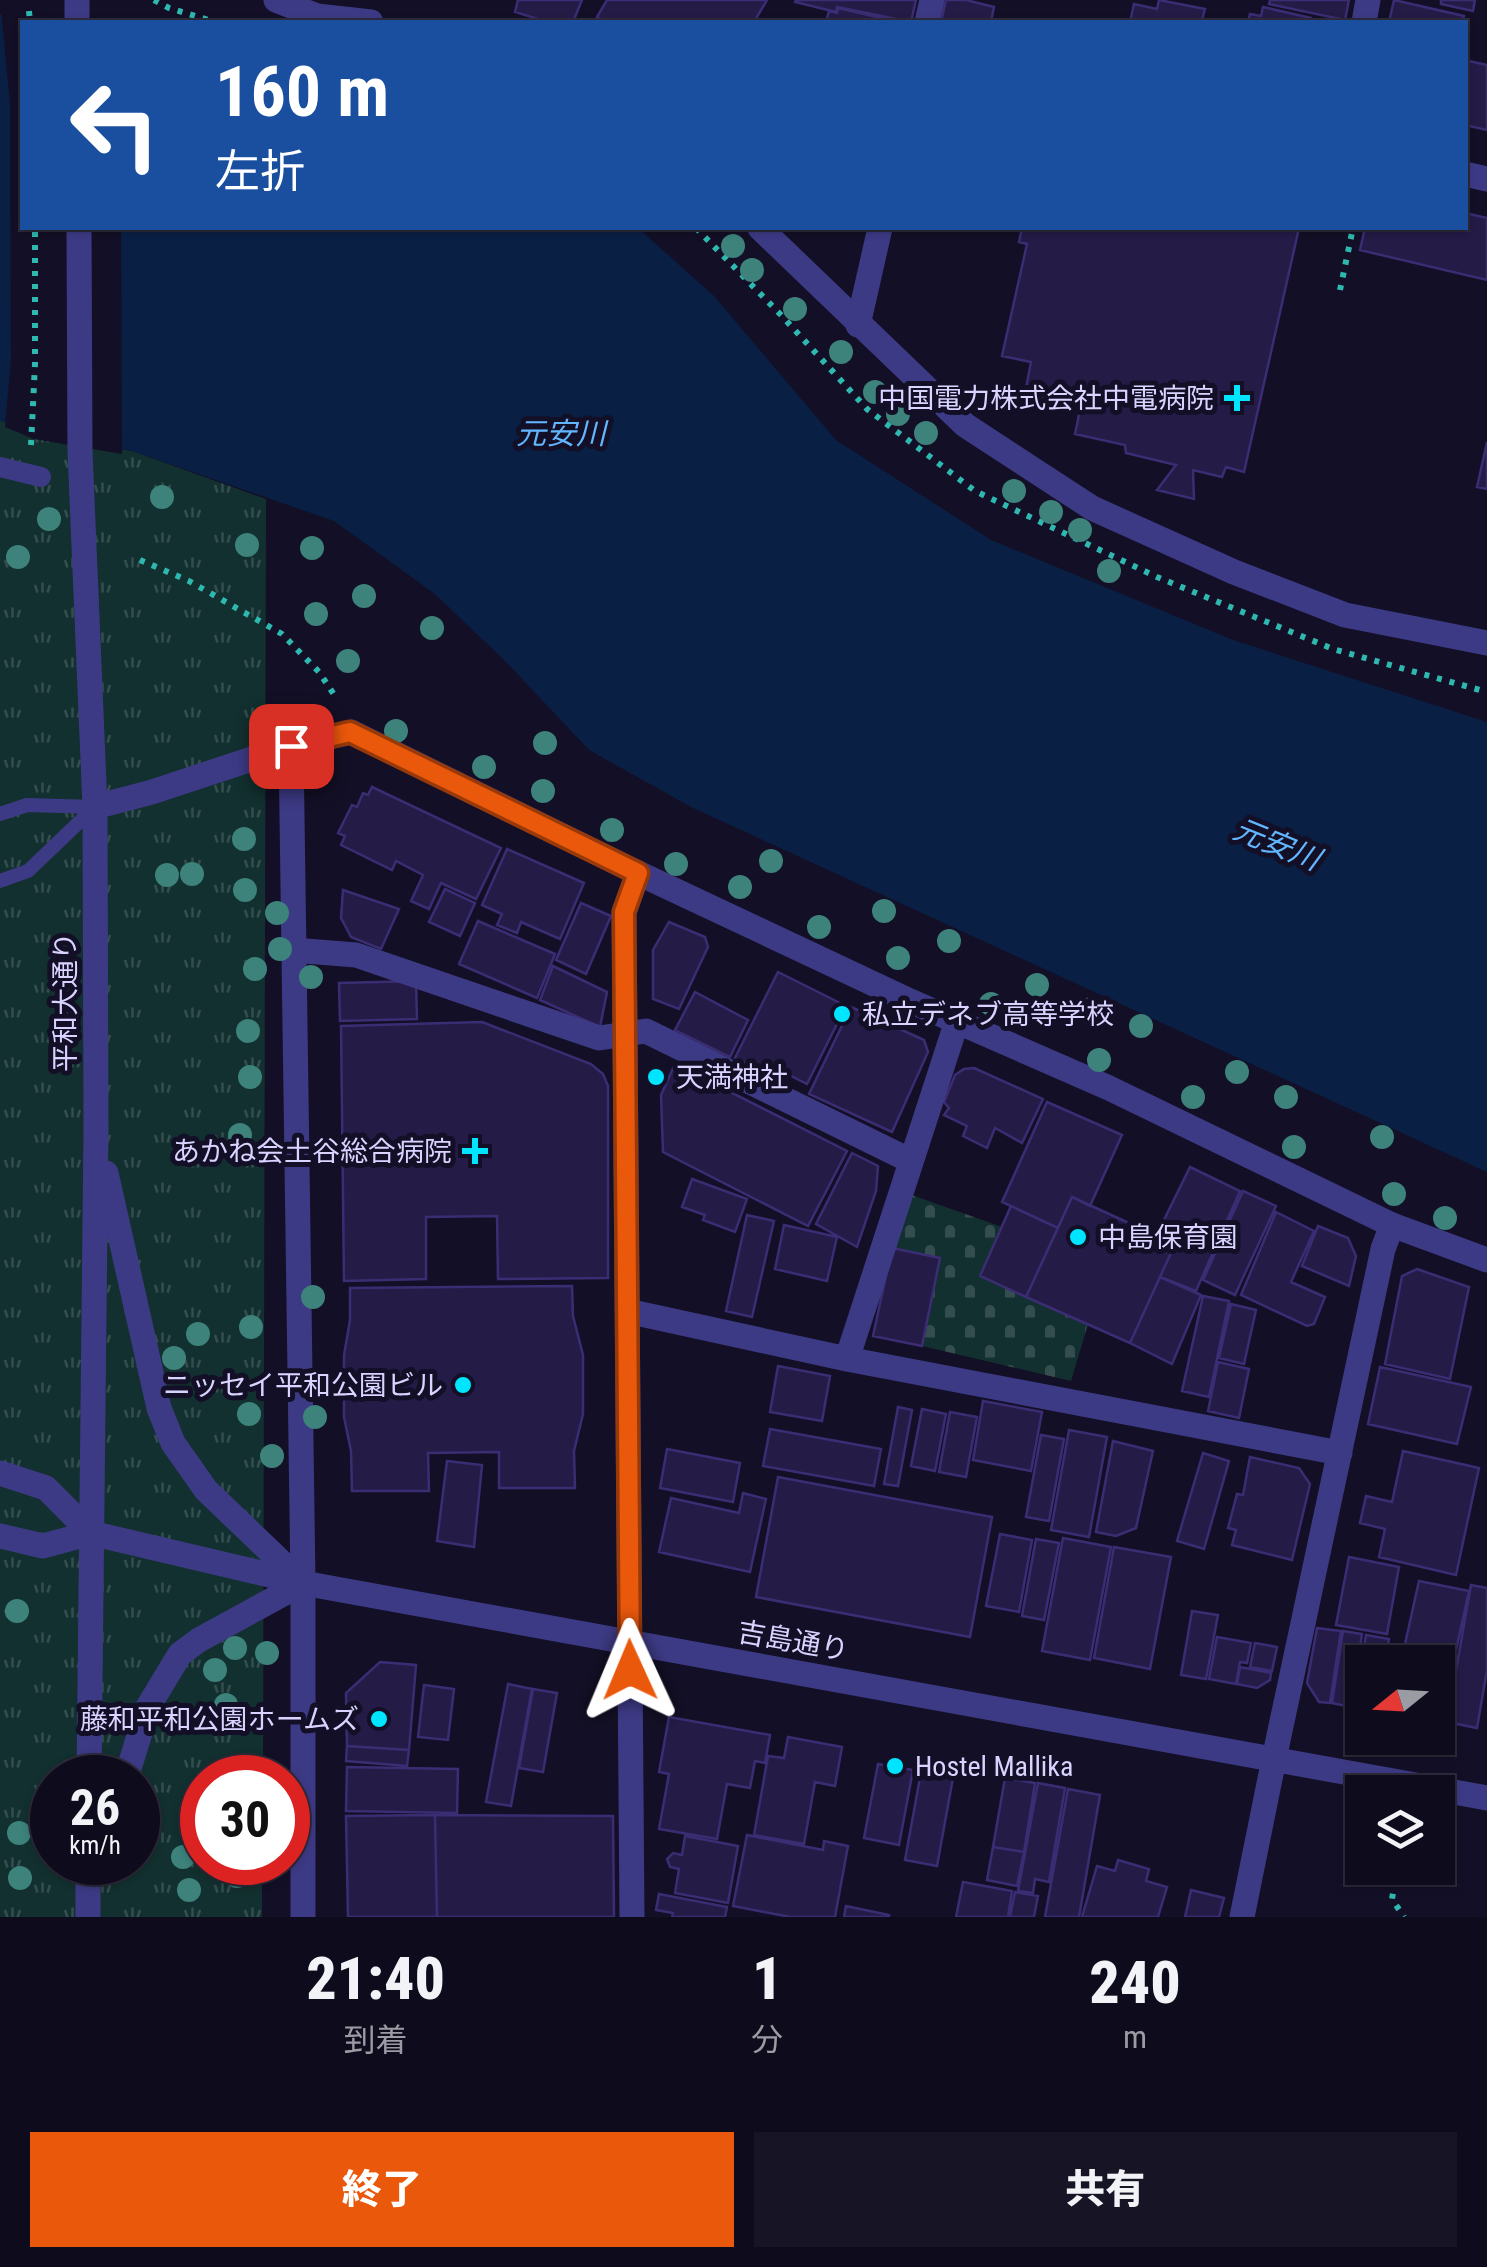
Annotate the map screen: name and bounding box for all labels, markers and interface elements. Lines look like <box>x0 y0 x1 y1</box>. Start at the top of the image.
text: 160 m <box>215 51 389 133</box>
icon: left <box>50 60 180 190</box>
text: 左折 <box>215 145 305 198</box>
place label: 中国電力株式会社中電病院 <box>878 382 1214 415</box>
marker: 中国電力株式会社中電病院 <box>1224 385 1250 411</box>
water label: 元安川 <box>516 416 609 451</box>
pin <box>249 704 334 789</box>
icon: arrive <box>264 719 319 774</box>
water label: 元安川 <box>1229 811 1328 878</box>
street label: 平和大通り <box>49 932 82 1072</box>
place label: 私立デネブ高等学校 <box>862 998 1114 1031</box>
marker: 私立デネブ高等学校 <box>831 1003 853 1025</box>
place label: 天満神社 <box>676 1061 788 1094</box>
marker: 天満神社 <box>645 1066 667 1088</box>
place label: あかね会土谷総合病院 <box>172 1135 452 1168</box>
marker: あかね会土谷総合病院 <box>462 1138 488 1164</box>
place label: 中島保育園 <box>1098 1221 1238 1254</box>
marker: 中島保育園 <box>1067 1226 1089 1248</box>
place label: ニッセイ平和公園ビル <box>163 1369 443 1402</box>
marker: ニッセイ平和公園ビル <box>452 1374 474 1396</box>
street label: 吉島通り <box>735 1615 851 1667</box>
position arrow <box>578 1618 682 1722</box>
north arrow <box>1345 1645 1455 1755</box>
map controls <box>1345 1645 1455 1885</box>
place label: 藤和平和公園ホームズ <box>80 1703 359 1736</box>
marker: 藤和平和公園ホームズ <box>368 1708 390 1730</box>
place label: Hostel Mallika <box>915 1750 1073 1783</box>
speed limit sign: 30 <box>180 1755 310 1885</box>
marker: Hostel Mallika <box>884 1755 906 1777</box>
button: layers <box>1345 1775 1455 1885</box>
text: 26 <box>70 1779 120 1837</box>
text: km/h <box>69 1831 121 1860</box>
text: 21:40 <box>306 1943 445 2014</box>
text: 1 <box>752 1943 782 2014</box>
text: 240 <box>1089 1947 1181 2018</box>
text: m <box>1123 2018 1147 2056</box>
text: 到着 <box>344 2021 408 2059</box>
text: 分 <box>751 2021 783 2059</box>
button: 終了 <box>30 2132 734 2247</box>
button: 共有 <box>754 2132 1457 2247</box>

